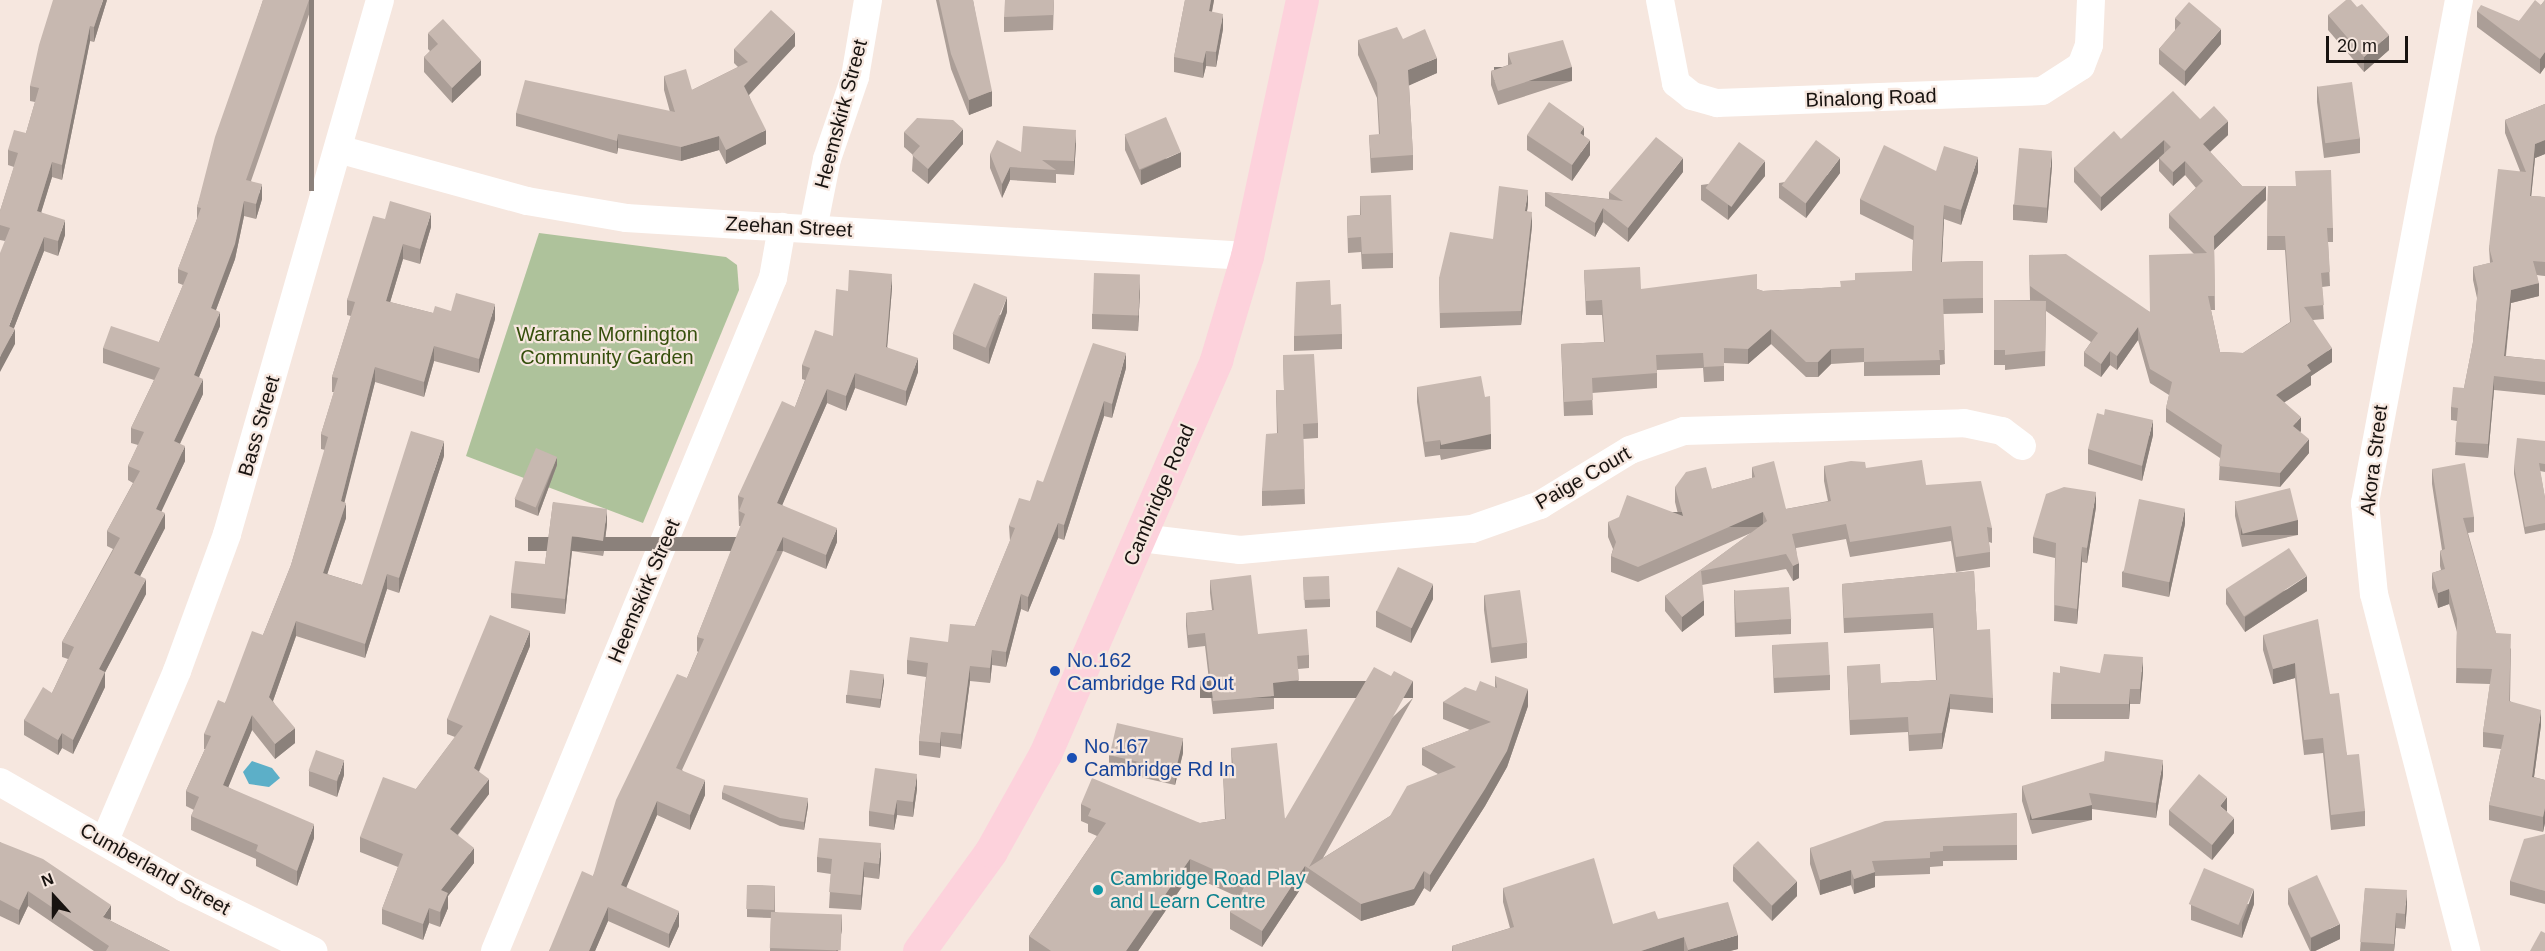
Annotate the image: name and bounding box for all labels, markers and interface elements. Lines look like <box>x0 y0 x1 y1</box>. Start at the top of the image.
scale bar <box>2329 24 2412 62</box>
text: 20 m <box>2337 36 2377 56</box>
street label: Heemskirk Street <box>810 37 872 191</box>
street label: Binalong Road <box>1805 84 1937 112</box>
street label: Zeehan Street <box>725 212 853 242</box>
park label: Warrane Mornington Community Garden <box>516 323 698 370</box>
street label: Bass Street <box>233 373 285 479</box>
street label: Akora Street <box>2355 403 2393 517</box>
street label: Cambridge Road <box>1118 421 1200 569</box>
street label: Paige Court <box>1531 441 1635 515</box>
street label: Heemskirk Street <box>603 516 685 666</box>
place label: No.162 Cambridge Rd Out <box>1067 648 1234 695</box>
marker: No.162 Cambridge Rd Out <box>1048 664 1062 678</box>
place label: No.167 Cambridge Rd In <box>1084 734 1235 781</box>
marker: No.167 Cambridge Rd In <box>1065 751 1079 765</box>
street label: Cumberland Street <box>76 818 234 920</box>
north arrow <box>24 867 84 927</box>
place label: Cambridge Road Play and Learn Centre <box>1110 867 1306 914</box>
text: N <box>39 870 56 890</box>
marker: Cambridge Road Play and Learn Centre <box>1091 883 1105 897</box>

